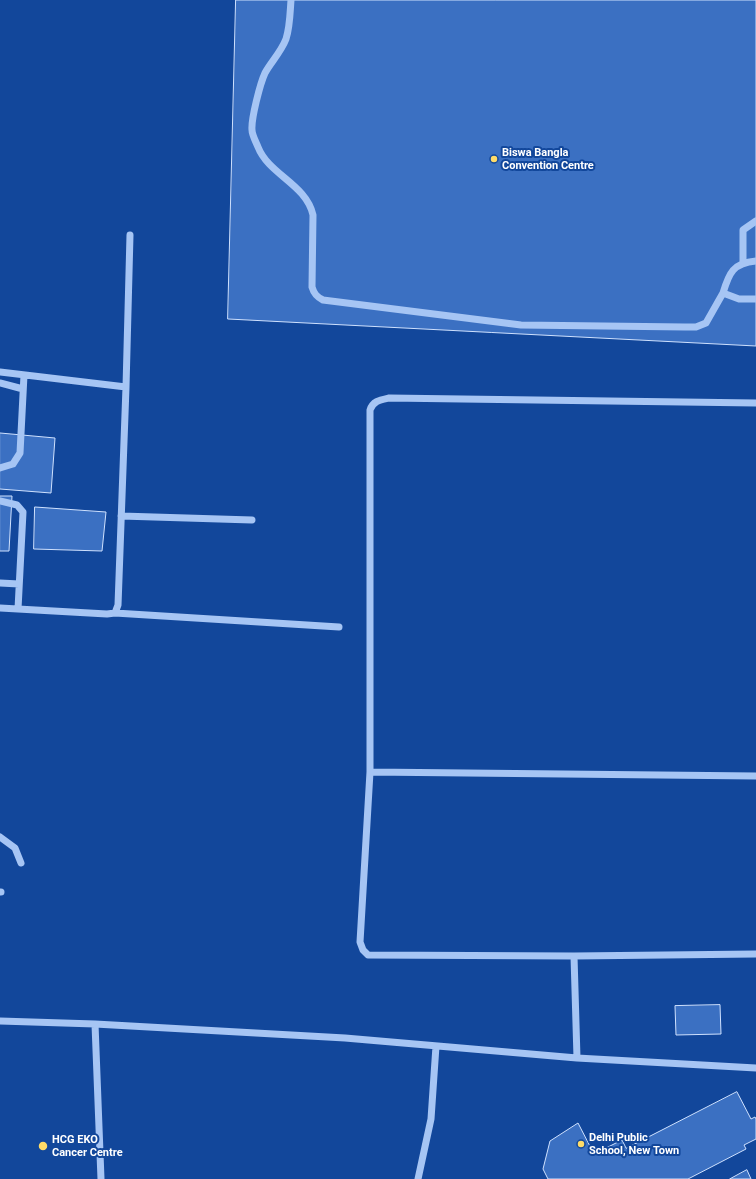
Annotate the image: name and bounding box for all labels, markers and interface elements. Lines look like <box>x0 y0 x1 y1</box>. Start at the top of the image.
place label: Biswa Bangla Convention Centre <box>502 146 594 172</box>
marker: Biswa Bangla Convention Centre <box>489 154 499 164</box>
place label: Delhi Public School, New Town <box>589 1131 679 1157</box>
place label: HCG EKO Cancer Centre <box>52 1133 123 1159</box>
marker: Delhi Public School, New Town <box>576 1139 586 1149</box>
marker: HCG EKO Cancer Centre <box>37 1140 49 1152</box>

